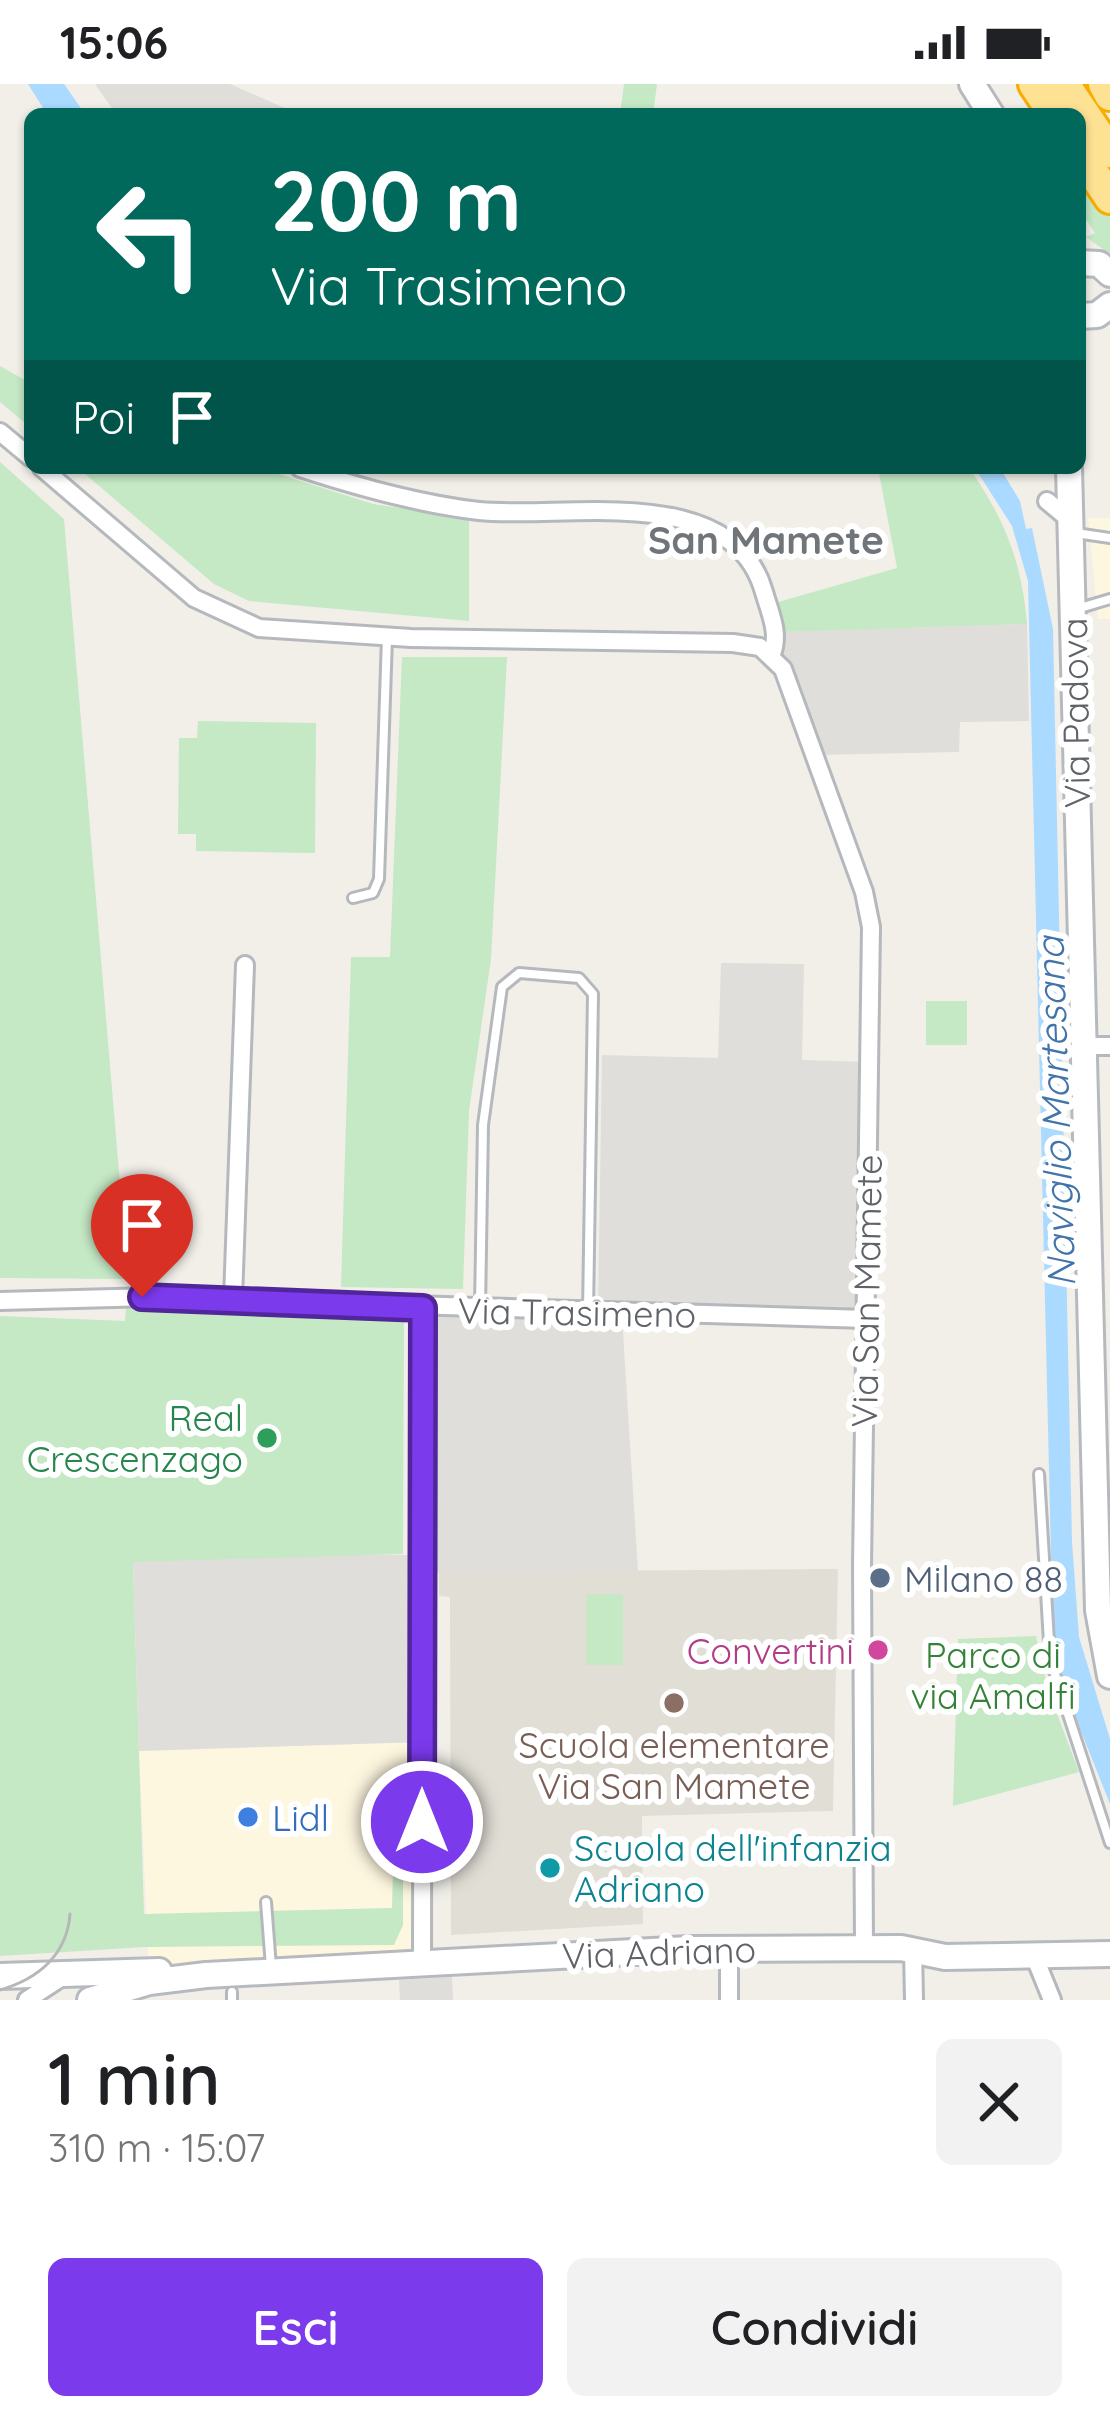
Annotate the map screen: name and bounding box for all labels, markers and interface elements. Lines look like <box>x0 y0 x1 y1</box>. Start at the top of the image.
text: 15:06 <box>60 14 168 70</box>
text: 200 m <box>270 147 522 252</box>
icon: left <box>72 156 228 312</box>
text: Via Trasimeno <box>270 251 628 319</box>
icon: arrive <box>159 384 225 450</box>
text: Poi <box>72 389 135 445</box>
district label: San Mamete <box>648 515 884 564</box>
street label: Via Padova <box>1051 617 1099 809</box>
water label: Naviglio Martesana <box>1024 934 1086 1288</box>
street label: Via San Mamete <box>841 1154 891 1428</box>
pin <box>91 1174 193 1297</box>
icon: arrive <box>109 1192 175 1258</box>
street label: Via Trasimeno <box>457 1287 697 1337</box>
place label: Real Crescenzago <box>27 1395 243 1481</box>
marker: Real Crescenzago <box>254 1425 280 1451</box>
place label: Milano 88 <box>904 1556 1063 1601</box>
marker: Milano 88 <box>867 1565 893 1591</box>
place label: Convertini <box>687 1628 854 1673</box>
park label: Parco di via Amalfi <box>910 1632 1076 1718</box>
marker: Convertini <box>865 1637 891 1663</box>
marker: Scuola elementare Via San Mamete <box>661 1690 687 1716</box>
place label: Scuola elementare Via San Mamete <box>518 1722 830 1808</box>
position arrow <box>359 1759 485 1885</box>
place label: Lidl <box>272 1795 329 1840</box>
marker: Lidl <box>235 1804 261 1830</box>
place label: Scuola dell'infanzia Adriano <box>574 1825 892 1911</box>
marker: Scuola dell'infanzia Adriano <box>537 1855 563 1881</box>
street label: Via Adriano <box>561 1926 757 1978</box>
text: 1 min <box>48 2033 221 2123</box>
button: close <box>936 2039 1062 2165</box>
text: 310 m · 15:07 <box>48 2123 265 2172</box>
button: Esci <box>48 2258 543 2396</box>
button: Condividi <box>567 2258 1062 2396</box>

